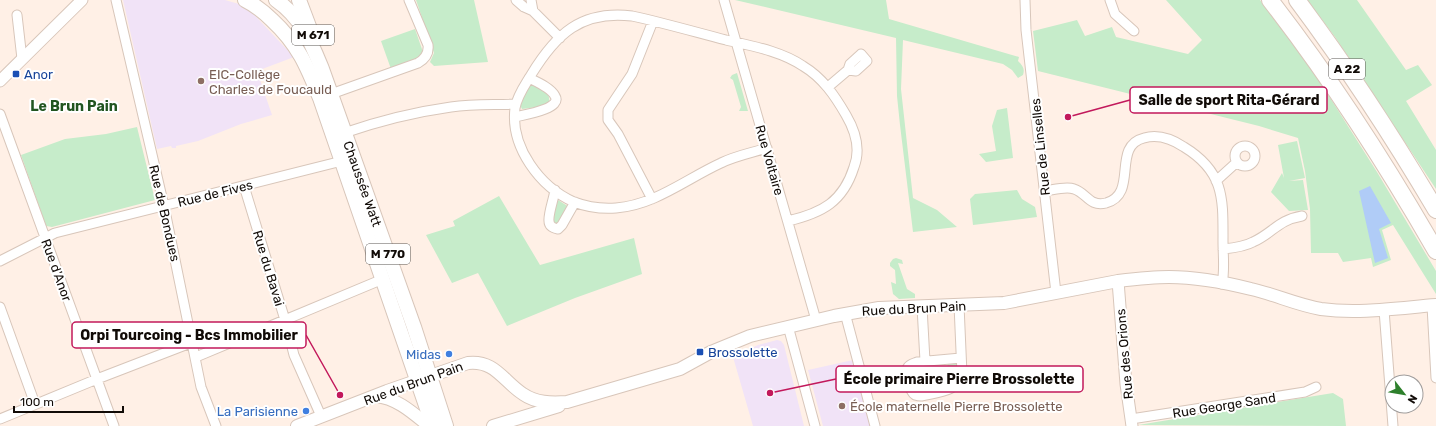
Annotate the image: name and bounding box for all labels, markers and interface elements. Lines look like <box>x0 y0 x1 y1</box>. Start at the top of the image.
road number: M 671 <box>292 25 334 45</box>
road number: A 22 <box>1329 59 1365 79</box>
place label: Anor <box>24 67 53 82</box>
place label: EIC-Collège Charles de Foucauld <box>209 67 332 97</box>
marker: Anor <box>11 69 21 79</box>
marker: EIC-Collège Charles de Foucauld <box>196 76 206 86</box>
callout: Salle de sport Rita-Gérard <box>1130 87 1327 113</box>
text: Salle de sport Rita-Gérard <box>1138 92 1320 109</box>
street label: Rue de Linselles <box>1028 97 1053 196</box>
district label: Le Brun Pain <box>30 98 118 115</box>
street label: Rue Voltaire <box>752 123 787 197</box>
street label: Chaussée Watt <box>340 139 385 229</box>
street label: Rue de Bondues <box>146 163 183 263</box>
street label: Rue de Fives <box>176 177 254 210</box>
street label: Rue du Bavai <box>250 228 287 308</box>
street label: Rue d'Anor <box>38 237 75 304</box>
road number: M 770 <box>366 244 410 264</box>
street label: Rue du Brun Pain <box>861 298 967 319</box>
street label: Rue des Orions <box>1113 308 1136 400</box>
callout: Orpi Tourcoing - Bcs Immobilier <box>72 322 306 348</box>
text: Orpi Tourcoing - Bcs Immobilier <box>80 327 298 344</box>
place label: Brossolette <box>708 345 778 360</box>
place label: Midas <box>406 347 441 362</box>
marker: Brossolette <box>695 347 705 357</box>
marker: Midas <box>444 349 454 359</box>
street label: Rue du Brun Pain <box>362 359 465 408</box>
callout: École primaire Pierre Brossolette <box>836 366 1083 392</box>
text: École primaire Pierre Brossolette <box>843 370 1075 388</box>
north arrow <box>1384 374 1424 414</box>
scale bar <box>14 388 123 414</box>
street label: Rue George Sand <box>1171 390 1277 422</box>
text: N <box>1404 392 1420 406</box>
text: 100 m <box>20 395 54 409</box>
place label: École maternelle Pierre Brossolette <box>850 399 1063 414</box>
marker: École maternelle Pierre Brossolette <box>837 401 847 411</box>
place label: La Parisienne <box>217 404 298 419</box>
marker: La Parisienne <box>301 406 311 416</box>

